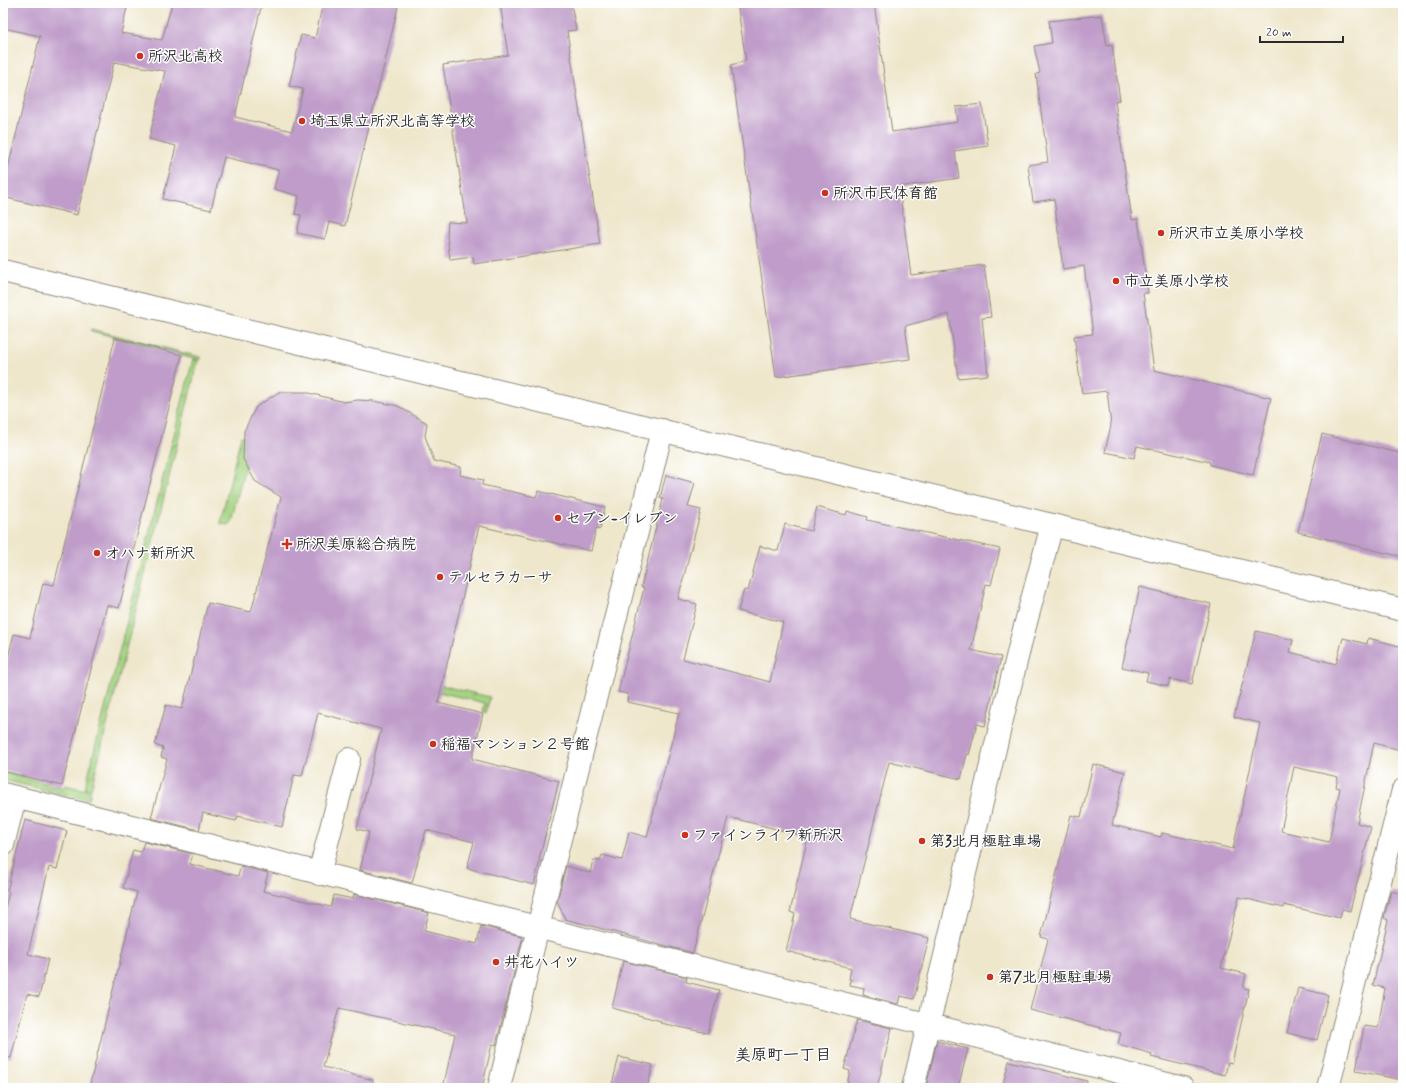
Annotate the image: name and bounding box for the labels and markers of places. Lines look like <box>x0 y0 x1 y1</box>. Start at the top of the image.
place label: 所沢北高校 <box>148 47 223 67</box>
marker: 所沢北高校 <box>135 51 145 61</box>
place label: 埼玉県立所沢北高等学校 <box>310 112 475 132</box>
marker: 埼玉県立所沢北高等学校 <box>297 116 307 126</box>
place label: 所沢市民体育館 <box>833 184 938 204</box>
marker: 所沢市民体育館 <box>820 188 830 198</box>
place label: 所沢市立美原小学校 <box>1169 224 1304 244</box>
marker: 所沢市立美原小学校 <box>1156 228 1166 238</box>
place label: 市立美原小学校 <box>1124 272 1229 292</box>
marker: 市立美原小学校 <box>1111 276 1121 286</box>
place label: セブン-イレブン <box>566 509 678 529</box>
marker: セブン-イレブン <box>553 513 563 523</box>
place label: 所沢美原総合病院 <box>296 535 416 555</box>
marker: 所沢美原総合病院 <box>281 538 293 550</box>
place label: オハナ新所沢 <box>105 544 195 564</box>
marker: オハナ新所沢 <box>92 548 102 558</box>
place label: テルセラカーサ <box>448 568 553 588</box>
marker: テルセラカーサ <box>435 572 445 582</box>
place label: 稲福マンション２号館 <box>441 735 590 755</box>
marker: 稲福マンション２号館 <box>428 739 438 749</box>
place label: ファインライフ新所沢 <box>693 826 843 846</box>
marker: ファインライフ新所沢 <box>680 830 690 840</box>
place label: 第3北月極駐車場 <box>930 832 1042 852</box>
marker: 第3北月極駐車場 <box>917 836 927 846</box>
place label: 井花ハイツ <box>504 953 579 973</box>
marker: 井花ハイツ <box>491 957 501 967</box>
place label: 第7北月極駐車場 <box>998 968 1112 988</box>
marker: 第7北月極駐車場 <box>985 972 995 982</box>

